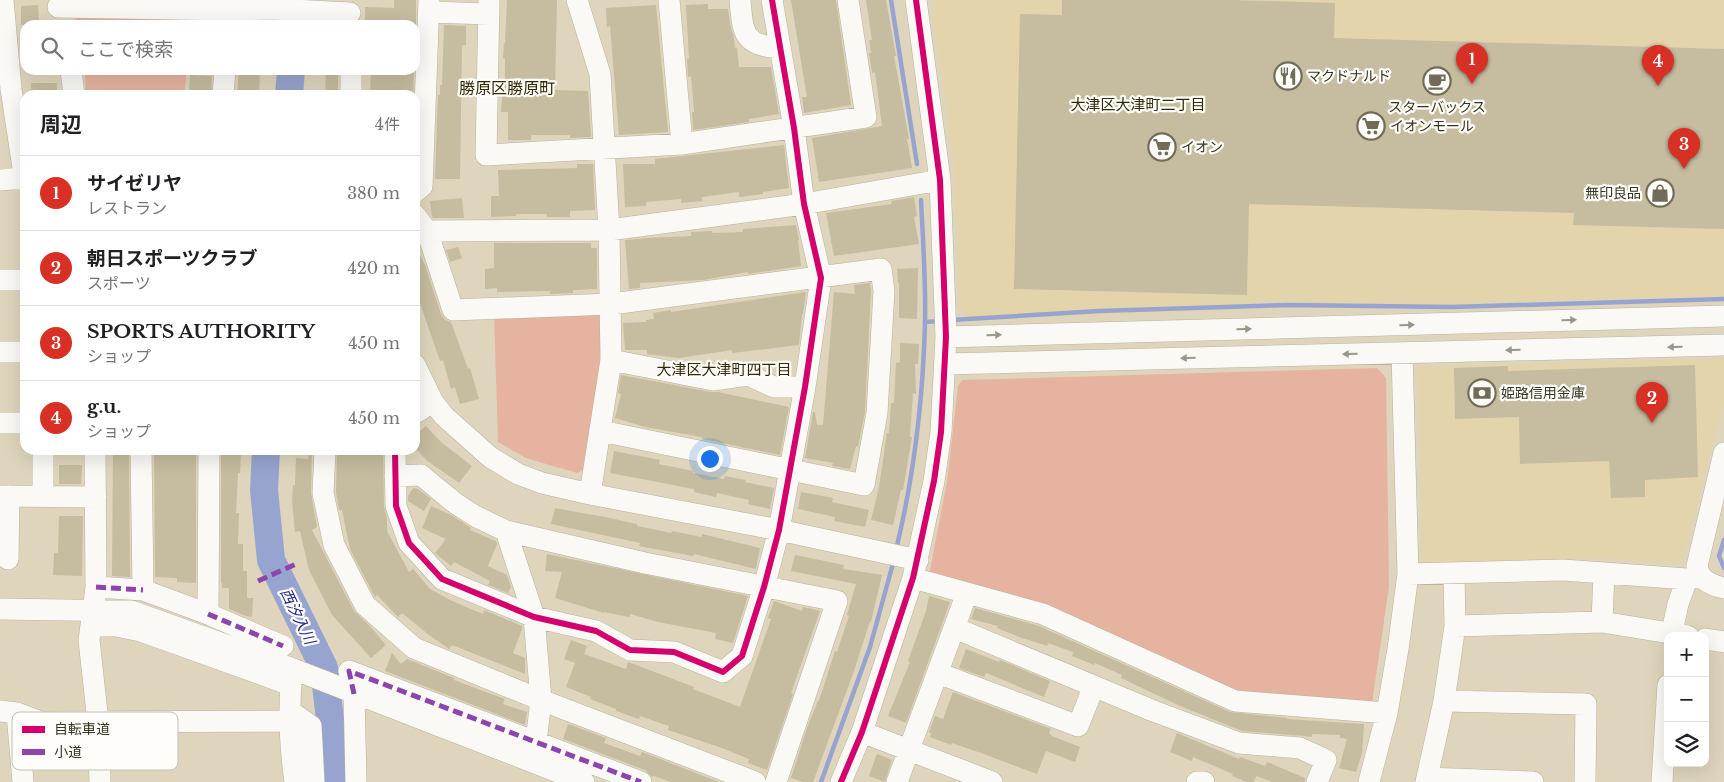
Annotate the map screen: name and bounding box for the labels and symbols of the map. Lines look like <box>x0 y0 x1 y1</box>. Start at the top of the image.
pin: 1 <box>1456 43 1488 84</box>
pin: 4 <box>1642 45 1674 86</box>
restaurant icon: マクドナルド <box>1273 61 1303 91</box>
cafe icon: スターバックス <box>1422 66 1452 96</box>
place label: マクドナルド <box>1307 67 1391 85</box>
district label: 勝原区勝原町 <box>459 78 555 98</box>
district label: 大津区大津町二丁目 <box>1070 95 1206 114</box>
place label: スターバックス <box>1388 98 1486 116</box>
supermarket icon: イオンモール <box>1356 111 1386 141</box>
place label: イオンモール <box>1390 117 1474 135</box>
pin: 3 <box>1668 128 1700 169</box>
supermarket icon: イオン <box>1147 132 1177 162</box>
place label: イオン <box>1181 138 1223 156</box>
shop icon: 無印良品 <box>1645 178 1675 208</box>
place label: 無印良品 <box>1585 184 1641 202</box>
one-way arrow <box>1561 316 1577 324</box>
one-way arrow <box>1399 320 1415 328</box>
one-way arrow <box>1236 325 1252 333</box>
one-way arrow <box>987 331 1003 339</box>
one-way arrow <box>1667 343 1683 351</box>
one-way arrow <box>1505 346 1521 354</box>
one-way arrow <box>1342 350 1358 358</box>
one-way arrow <box>1180 354 1196 362</box>
district label: 大津区大津町四丁目 <box>656 360 792 379</box>
bank icon: 姫路信用金庫 <box>1467 378 1497 408</box>
pin: 2 <box>1636 382 1668 423</box>
place label: 姫路信用金庫 <box>1501 384 1585 402</box>
your location <box>697 446 723 472</box>
water label: 西汐入川 <box>276 585 321 649</box>
legend <box>12 712 178 770</box>
text: 自転車道 <box>54 720 110 738</box>
text: 小道 <box>54 743 82 761</box>

